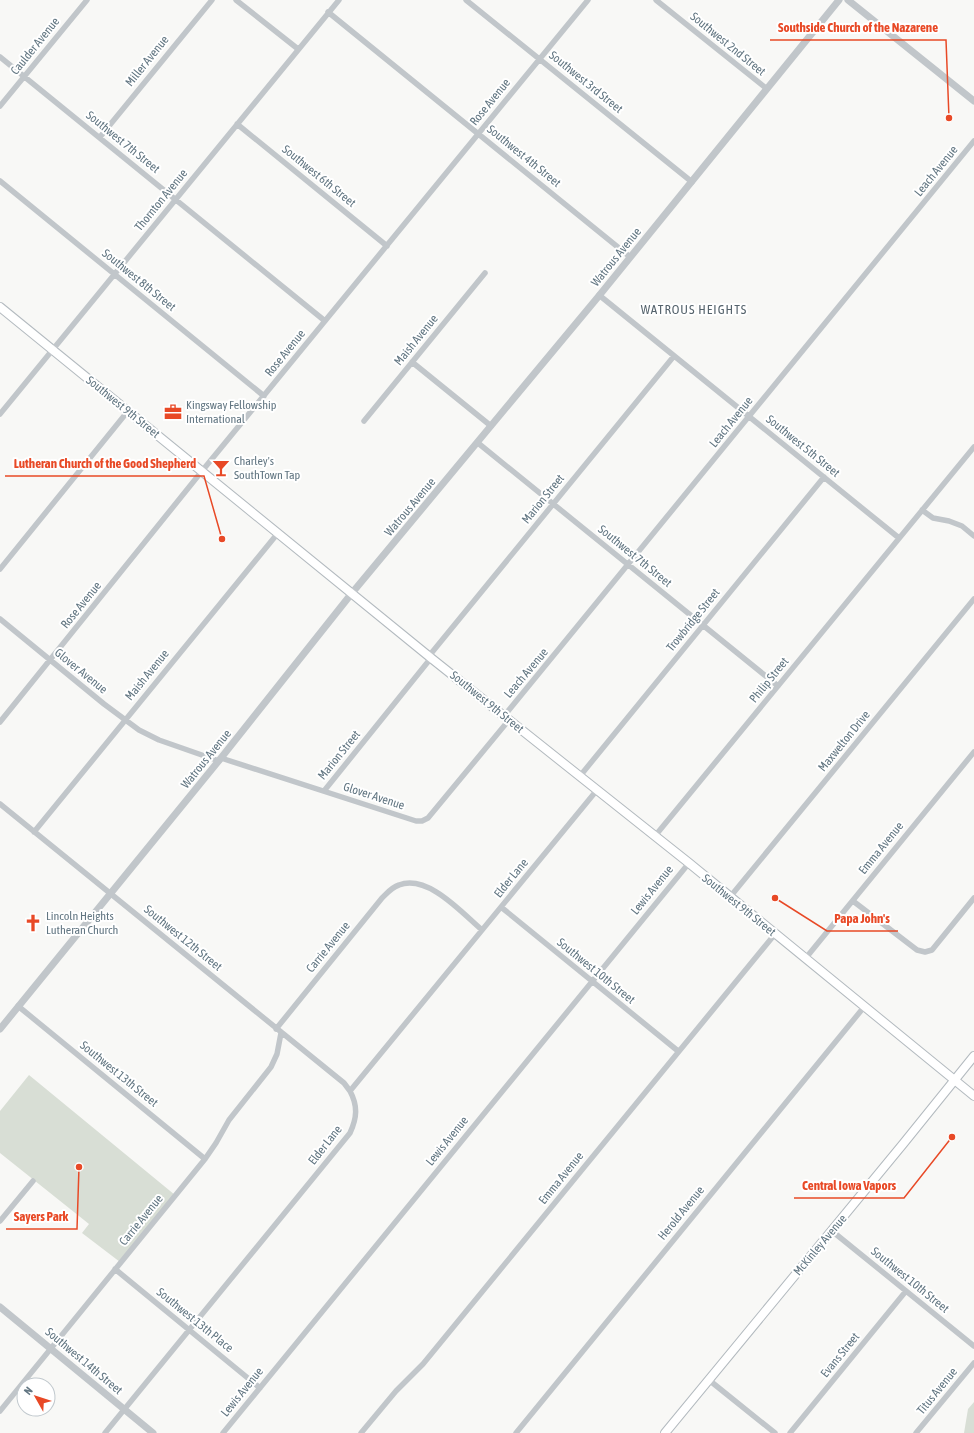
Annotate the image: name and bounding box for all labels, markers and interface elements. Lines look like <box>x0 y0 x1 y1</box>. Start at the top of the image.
street label: Southwest 2nd Street <box>688 9 769 79</box>
street label: Caulder Avenue <box>8 15 62 77</box>
callout: Southside Church of the Nazarene <box>770 15 946 40</box>
text: Southside Church of the Nazarene <box>778 20 938 35</box>
street label: Miller Avenue <box>122 33 172 89</box>
street label: Southwest 3rd Street <box>546 48 626 116</box>
street label: Rose Avenue <box>467 76 513 128</box>
street label: Southwest 7th Street <box>83 108 163 176</box>
street label: Southwest 4th Street <box>484 122 564 190</box>
street label: Southwest 6th Street <box>279 142 359 210</box>
street label: Leach Avenue <box>911 143 961 199</box>
street label: Thornton Avenue <box>132 166 190 234</box>
street label: Watrous Avenue <box>588 225 644 289</box>
street label: Southwest 8th Street <box>99 246 179 314</box>
district label: WATROUS HEIGHTS <box>641 302 747 317</box>
street label: Maish Avenue <box>391 312 441 368</box>
street label: Rose Avenue <box>262 327 308 379</box>
street label: Southwest 9th Street <box>83 373 163 441</box>
street label: Leach Avenue <box>706 394 756 450</box>
place label: Kingsway Fellowship International <box>186 398 277 426</box>
office icon: Kingsway Fellowship International <box>163 402 183 422</box>
street label: Southwest 5th Street <box>763 412 843 480</box>
callout: Lutheran Church of the Good Shepherd <box>5 451 204 476</box>
place label: Charley's SouthTown Tap <box>234 454 300 482</box>
text: Lutheran Church of the Good Shepherd <box>14 456 196 471</box>
bar icon: Charley's SouthTown Tap <box>211 458 231 478</box>
street label: Marion Street <box>519 471 567 526</box>
street label: Watrous Avenue <box>382 475 438 539</box>
street label: Southwest 7th Street <box>595 522 675 590</box>
street label: Rose Avenue <box>58 579 104 631</box>
street label: Trowbridge Street <box>663 585 723 654</box>
street label: Leach Avenue <box>501 645 551 701</box>
street label: Glover Avenue <box>52 646 110 696</box>
street label: Maish Avenue <box>122 647 172 703</box>
street label: Philip Street <box>747 654 792 705</box>
street label: Southwest 9th Street <box>447 668 527 736</box>
street label: Maxwelton Drive <box>815 708 873 774</box>
street label: Watrous Avenue <box>178 727 234 791</box>
street label: Marion Street <box>315 727 363 782</box>
street label: Glover Avenue <box>342 780 406 812</box>
street label: Emma Avenue <box>856 819 906 877</box>
street label: Elder Lane <box>491 856 531 900</box>
street label: Lewis Avenue <box>628 863 676 917</box>
street label: Southwest 9th Street <box>699 871 779 939</box>
street label: Southwest 12th Street <box>141 902 225 974</box>
callout: Papa John's <box>827 906 898 931</box>
place label: Lincoln Heights Lutheran Church <box>46 909 118 937</box>
text: Papa John's <box>834 911 890 926</box>
church icon: Lincoln Heights Lutheran Church <box>23 913 43 933</box>
street label: Carrie Avenue <box>303 919 353 975</box>
street label: Southwest 10th Street <box>554 935 638 1007</box>
street label: Southwest 13th Street <box>77 1038 161 1110</box>
street label: Lewis Avenue <box>423 1114 471 1168</box>
street label: Elder Lane <box>305 1123 345 1167</box>
street label: Emma Avenue <box>536 1149 586 1207</box>
callout: Central Iowa Vapors <box>794 1173 904 1198</box>
text: Central Iowa Vapors <box>802 1178 896 1193</box>
street label: Herold Avenue <box>655 1183 707 1243</box>
street label: Carrie Avenue <box>116 1192 166 1248</box>
callout: Sayers Park <box>6 1204 77 1229</box>
text: Sayers Park <box>14 1209 69 1224</box>
street label: McKinley Avenue <box>790 1212 850 1278</box>
street label: Southwest 10th Street <box>868 1244 952 1316</box>
street label: Southwest 13th Place <box>154 1285 236 1355</box>
street label: Southwest 14th Street <box>43 1325 126 1398</box>
street label: Evans Street <box>818 1329 863 1380</box>
street label: Lewis Avenue <box>218 1365 266 1419</box>
street label: Titus Avenue <box>914 1365 960 1417</box>
north arrow <box>16 1377 56 1417</box>
text: N <box>22 1384 35 1397</box>

